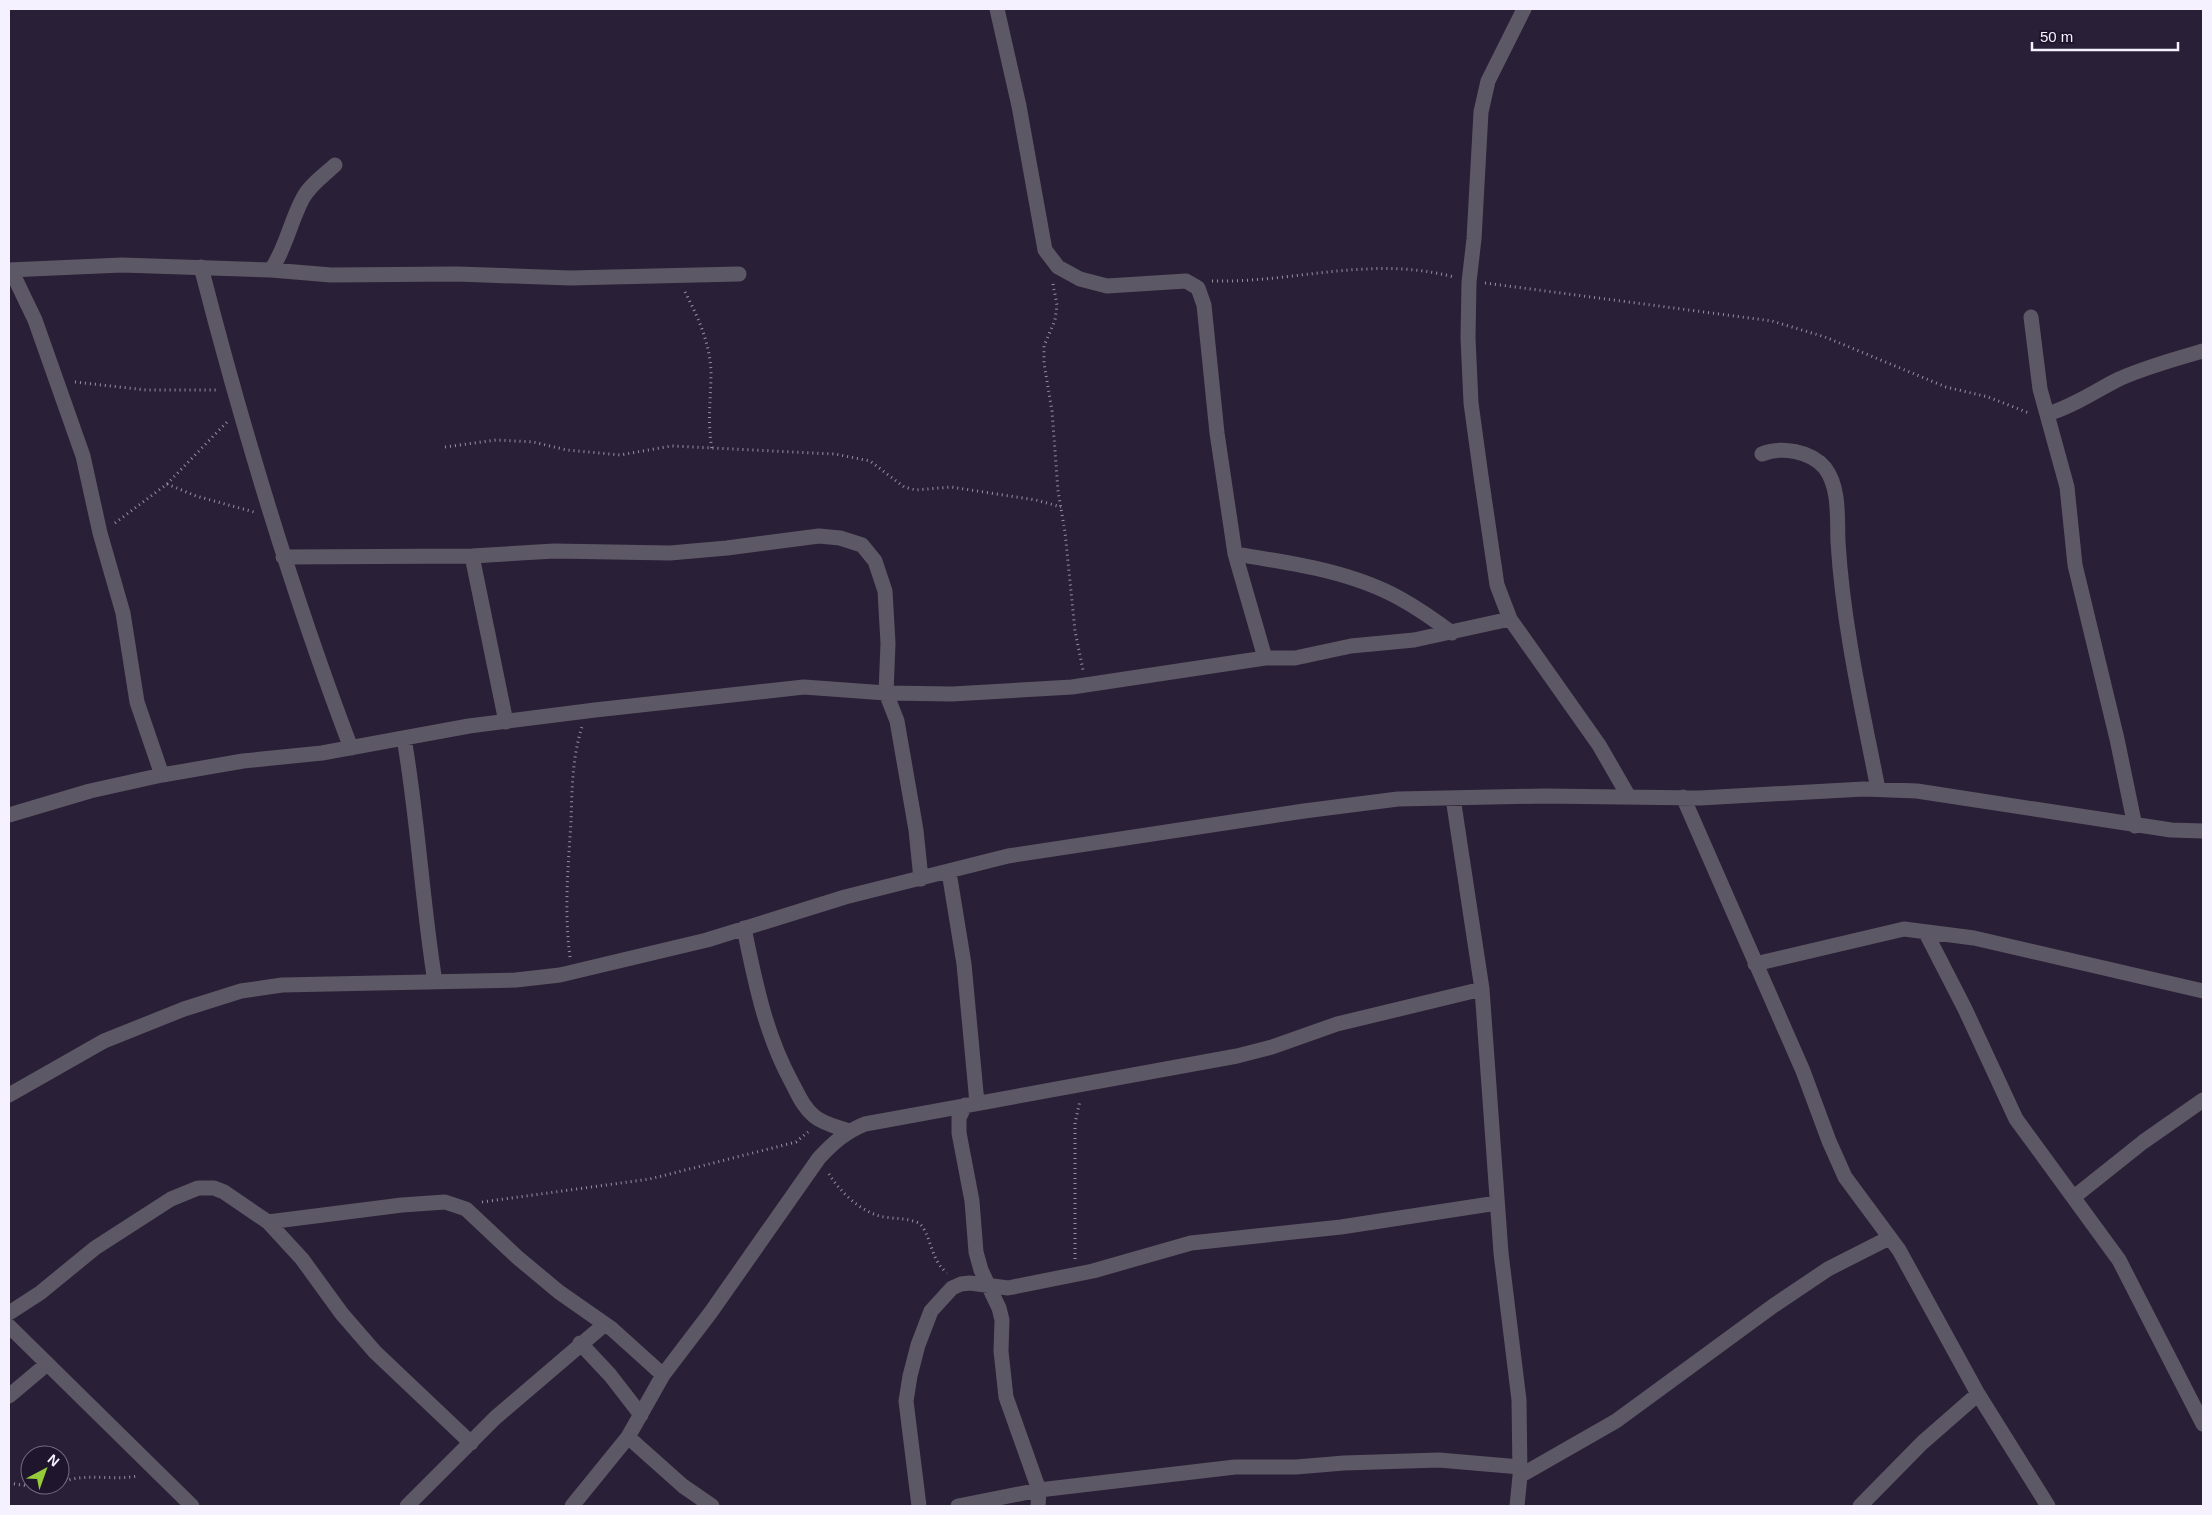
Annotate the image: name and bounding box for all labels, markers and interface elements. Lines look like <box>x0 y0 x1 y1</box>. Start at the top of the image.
scale bar <box>2032 20 2178 52</box>
text: 50 m <box>2040 28 2073 45</box>
north arrow <box>20 1445 70 1495</box>
text: N <box>44 1451 63 1470</box>

